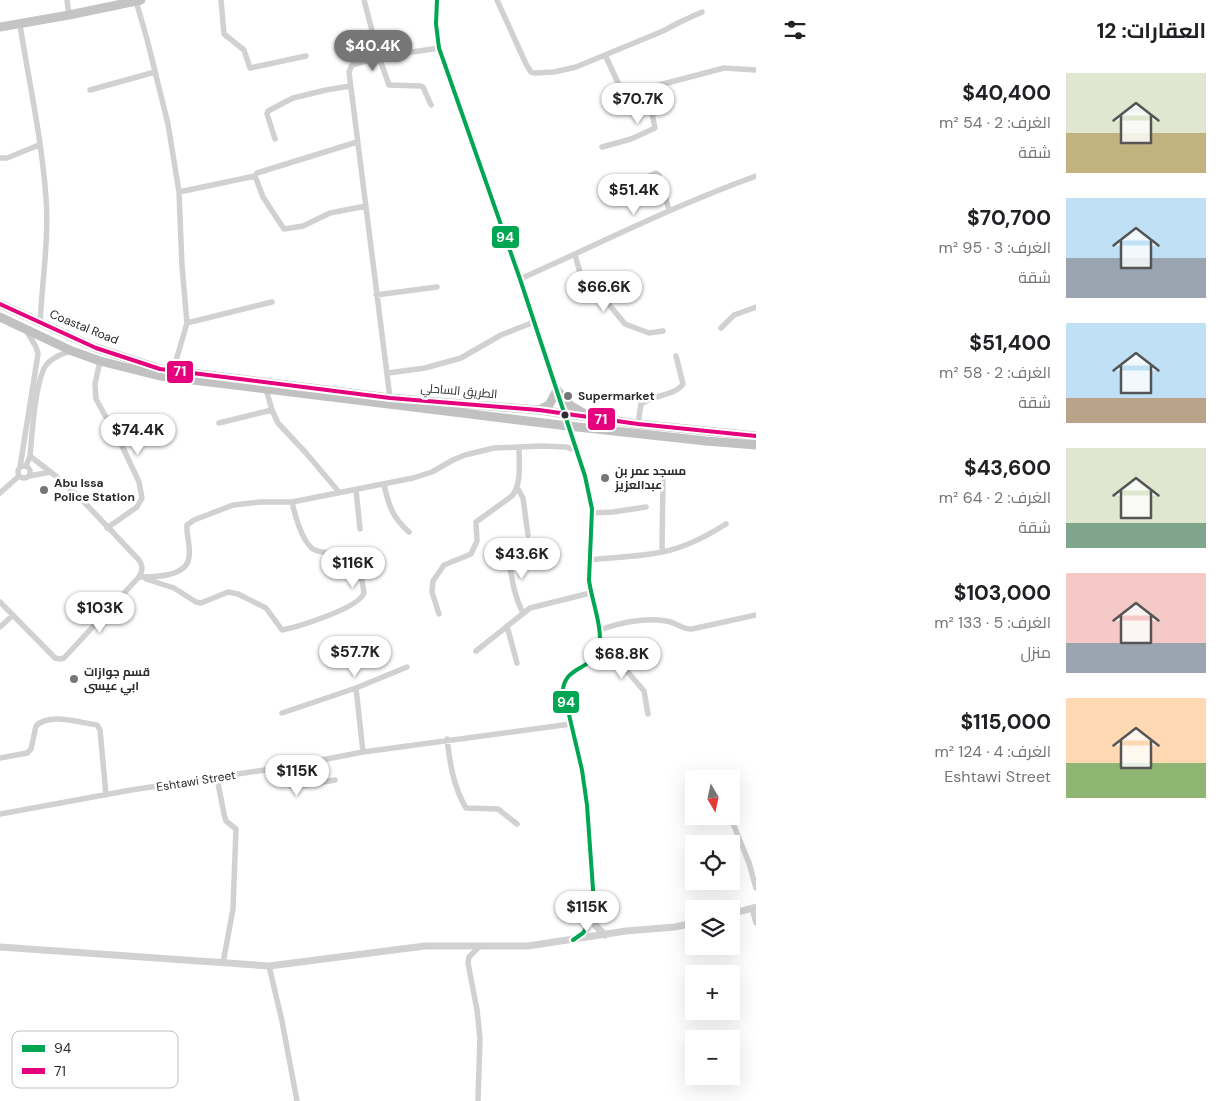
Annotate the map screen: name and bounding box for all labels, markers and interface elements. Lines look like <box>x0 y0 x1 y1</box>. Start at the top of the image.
icon: filters <box>781 16 809 44</box>
text: العقارات: 12 <box>1097 17 1206 45</box>
pin: $40.4K <box>332 30 414 72</box>
text: $40.4K <box>345 35 401 56</box>
text: $40,400 <box>962 79 1051 107</box>
pin: $70.7K <box>597 82 679 125</box>
text: $70.7K <box>612 88 664 109</box>
icon: home <box>1106 93 1166 153</box>
text: الغرف: 2 · 54 m² <box>939 112 1051 133</box>
text: شقة <box>1018 142 1051 163</box>
pin: $51.4K <box>593 174 675 216</box>
text: $51.4K <box>609 179 659 200</box>
text: $70,700 <box>967 204 1051 232</box>
icon: home <box>1106 218 1166 278</box>
line badge: 94 <box>491 225 520 249</box>
text: 94 <box>496 228 514 246</box>
text: الغرف: 3 · 95 m² <box>939 237 1051 258</box>
text: شقة <box>1018 267 1051 288</box>
pin: $66.6K <box>563 270 645 313</box>
text: $66.6K <box>577 276 631 297</box>
street label: Coastal Road <box>47 306 121 348</box>
text: $51,400 <box>969 329 1051 357</box>
icon: home <box>1106 343 1166 403</box>
line badge: 71 <box>166 360 194 384</box>
text: 71 <box>174 362 186 380</box>
text: الغرف: 2 · 58 m² <box>939 362 1051 383</box>
street label: الطريق الساحلي <box>420 380 498 404</box>
place label: Supermarket <box>578 388 655 404</box>
marker: Supermarket <box>562 390 574 402</box>
text: شقة <box>1018 392 1051 413</box>
line badge: 71 <box>587 407 616 431</box>
unlabelled marker <box>560 410 570 420</box>
text: 71 <box>595 410 607 428</box>
pin: $74.4K <box>97 414 179 456</box>
text: $74.4K <box>112 419 164 440</box>
text: $43,600 <box>964 454 1051 482</box>
place label: مسجد عمر بن عبدالعزيز <box>614 463 686 493</box>
icon: home <box>1106 468 1166 528</box>
marker: مسجد عمر بن عبدالعزيز <box>599 472 611 484</box>
place label: Abu Issa Police Station <box>54 475 135 505</box>
marker: Abu Issa Police Station <box>38 484 50 496</box>
text: الغرف: 2 · 64 m² <box>939 487 1051 508</box>
text: شقة <box>1018 517 1051 538</box>
pin: $43.6K <box>481 538 563 580</box>
text: $43.6K <box>495 543 549 564</box>
pin: $116K <box>318 546 388 589</box>
text: $116K <box>332 552 374 573</box>
text: $103,000 <box>954 579 1051 607</box>
pin: $103K <box>65 592 135 634</box>
icon: home <box>1106 593 1166 653</box>
text: $103K <box>77 597 123 618</box>
text: الغرف: 5 · 133 m² <box>934 612 1051 633</box>
pin: $57.7K <box>314 636 396 678</box>
pin: $68.8K <box>581 638 663 680</box>
text: $57.7K <box>330 641 380 662</box>
text: منزل <box>1021 642 1051 663</box>
text: $68.8K <box>595 643 649 664</box>
place label: قسم جوازات ابي عيسى <box>84 664 150 696</box>
marker: قسم جوازات ابي عيسى <box>68 673 80 685</box>
line badge: 94 <box>552 690 580 714</box>
text: 94 <box>557 693 575 711</box>
text: $115,000 <box>960 708 1051 736</box>
icon: home <box>1106 718 1166 778</box>
text: الغرف: 4 · 124 m² <box>934 741 1051 762</box>
pin: $115K <box>262 754 332 797</box>
text: $115K <box>276 760 318 781</box>
text: Eshtawi Street <box>944 766 1051 787</box>
street label: Eshtawi Street <box>155 767 237 795</box>
north arrow <box>685 770 740 825</box>
map controls <box>685 770 740 1085</box>
button: locate <box>685 835 740 890</box>
pin: $115K <box>552 890 622 933</box>
text: $115K <box>566 896 608 917</box>
button: layers <box>685 900 740 955</box>
button: + <box>685 965 740 1020</box>
button: − <box>685 1030 740 1085</box>
legend <box>12 1031 178 1088</box>
text: 94 <box>54 1039 72 1057</box>
text: 71 <box>54 1062 66 1080</box>

